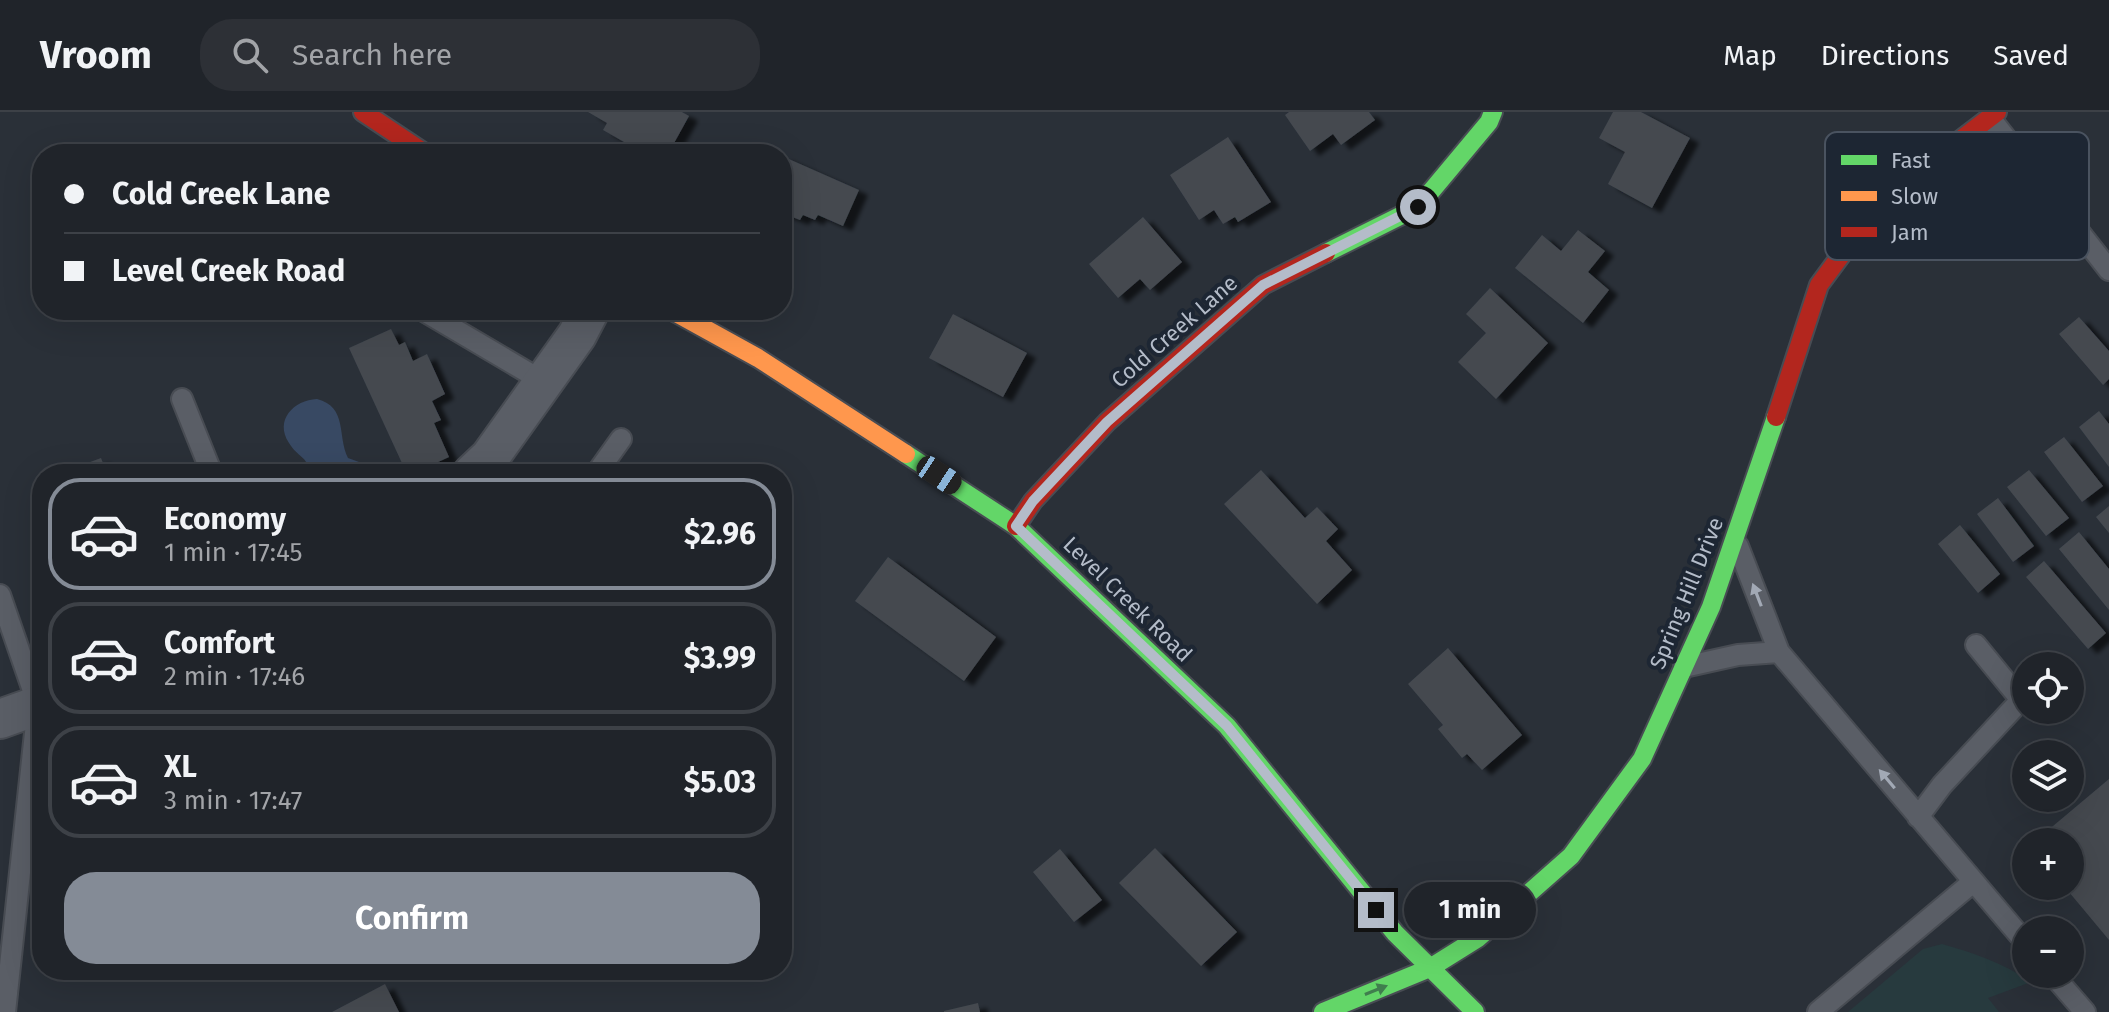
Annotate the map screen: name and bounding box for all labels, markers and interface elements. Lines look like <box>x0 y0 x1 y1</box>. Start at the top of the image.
search box <box>200 19 760 91</box>
text: Vroom <box>40 32 152 78</box>
icon: search <box>228 33 272 77</box>
text: Search here <box>292 37 452 73</box>
text: Map <box>1723 39 1777 72</box>
text: Directions <box>1821 39 1949 72</box>
text: Saved <box>1993 39 2069 72</box>
legend <box>1825 132 2089 260</box>
text: Fast <box>1891 147 1931 174</box>
text: Cold Creek Lane <box>112 176 330 212</box>
text: Slow <box>1891 183 1938 210</box>
route start <box>1400 189 1436 225</box>
text: Jam <box>1891 219 1929 246</box>
text: Level Creek Road <box>112 253 345 289</box>
street label: Cold Creek Lane <box>1106 269 1243 394</box>
car <box>912 452 966 498</box>
icon: car <box>68 498 140 570</box>
text: Economy <box>164 501 286 537</box>
street label: Spring Hill Drive <box>1644 513 1729 673</box>
text: $2.96 <box>684 516 756 552</box>
street label: Level Creek Road <box>1058 531 1198 668</box>
text: 1 min · 17:45 <box>164 537 303 568</box>
one-way arrow <box>1750 583 1763 607</box>
icon: car <box>68 622 140 694</box>
text: Comfort <box>164 625 275 661</box>
text: $3.99 <box>684 640 756 676</box>
map controls <box>2012 652 2084 988</box>
button: locate <box>2012 652 2084 724</box>
text: 2 min · 17:46 <box>164 661 305 692</box>
button: layers <box>2012 740 2084 812</box>
icon: car <box>68 746 140 818</box>
text: XL <box>164 749 197 785</box>
text: $5.03 <box>684 764 756 800</box>
one-way arrow <box>1879 770 1896 790</box>
text: 3 min · 17:47 <box>164 785 302 816</box>
button: + <box>2012 828 2084 900</box>
button: Confirm <box>64 872 760 964</box>
callout: 1 min <box>1404 882 1536 938</box>
route end <box>1358 892 1394 928</box>
text: 1 min <box>1439 894 1501 925</box>
button: − <box>2012 916 2084 988</box>
one-way arrow <box>1364 983 1388 996</box>

